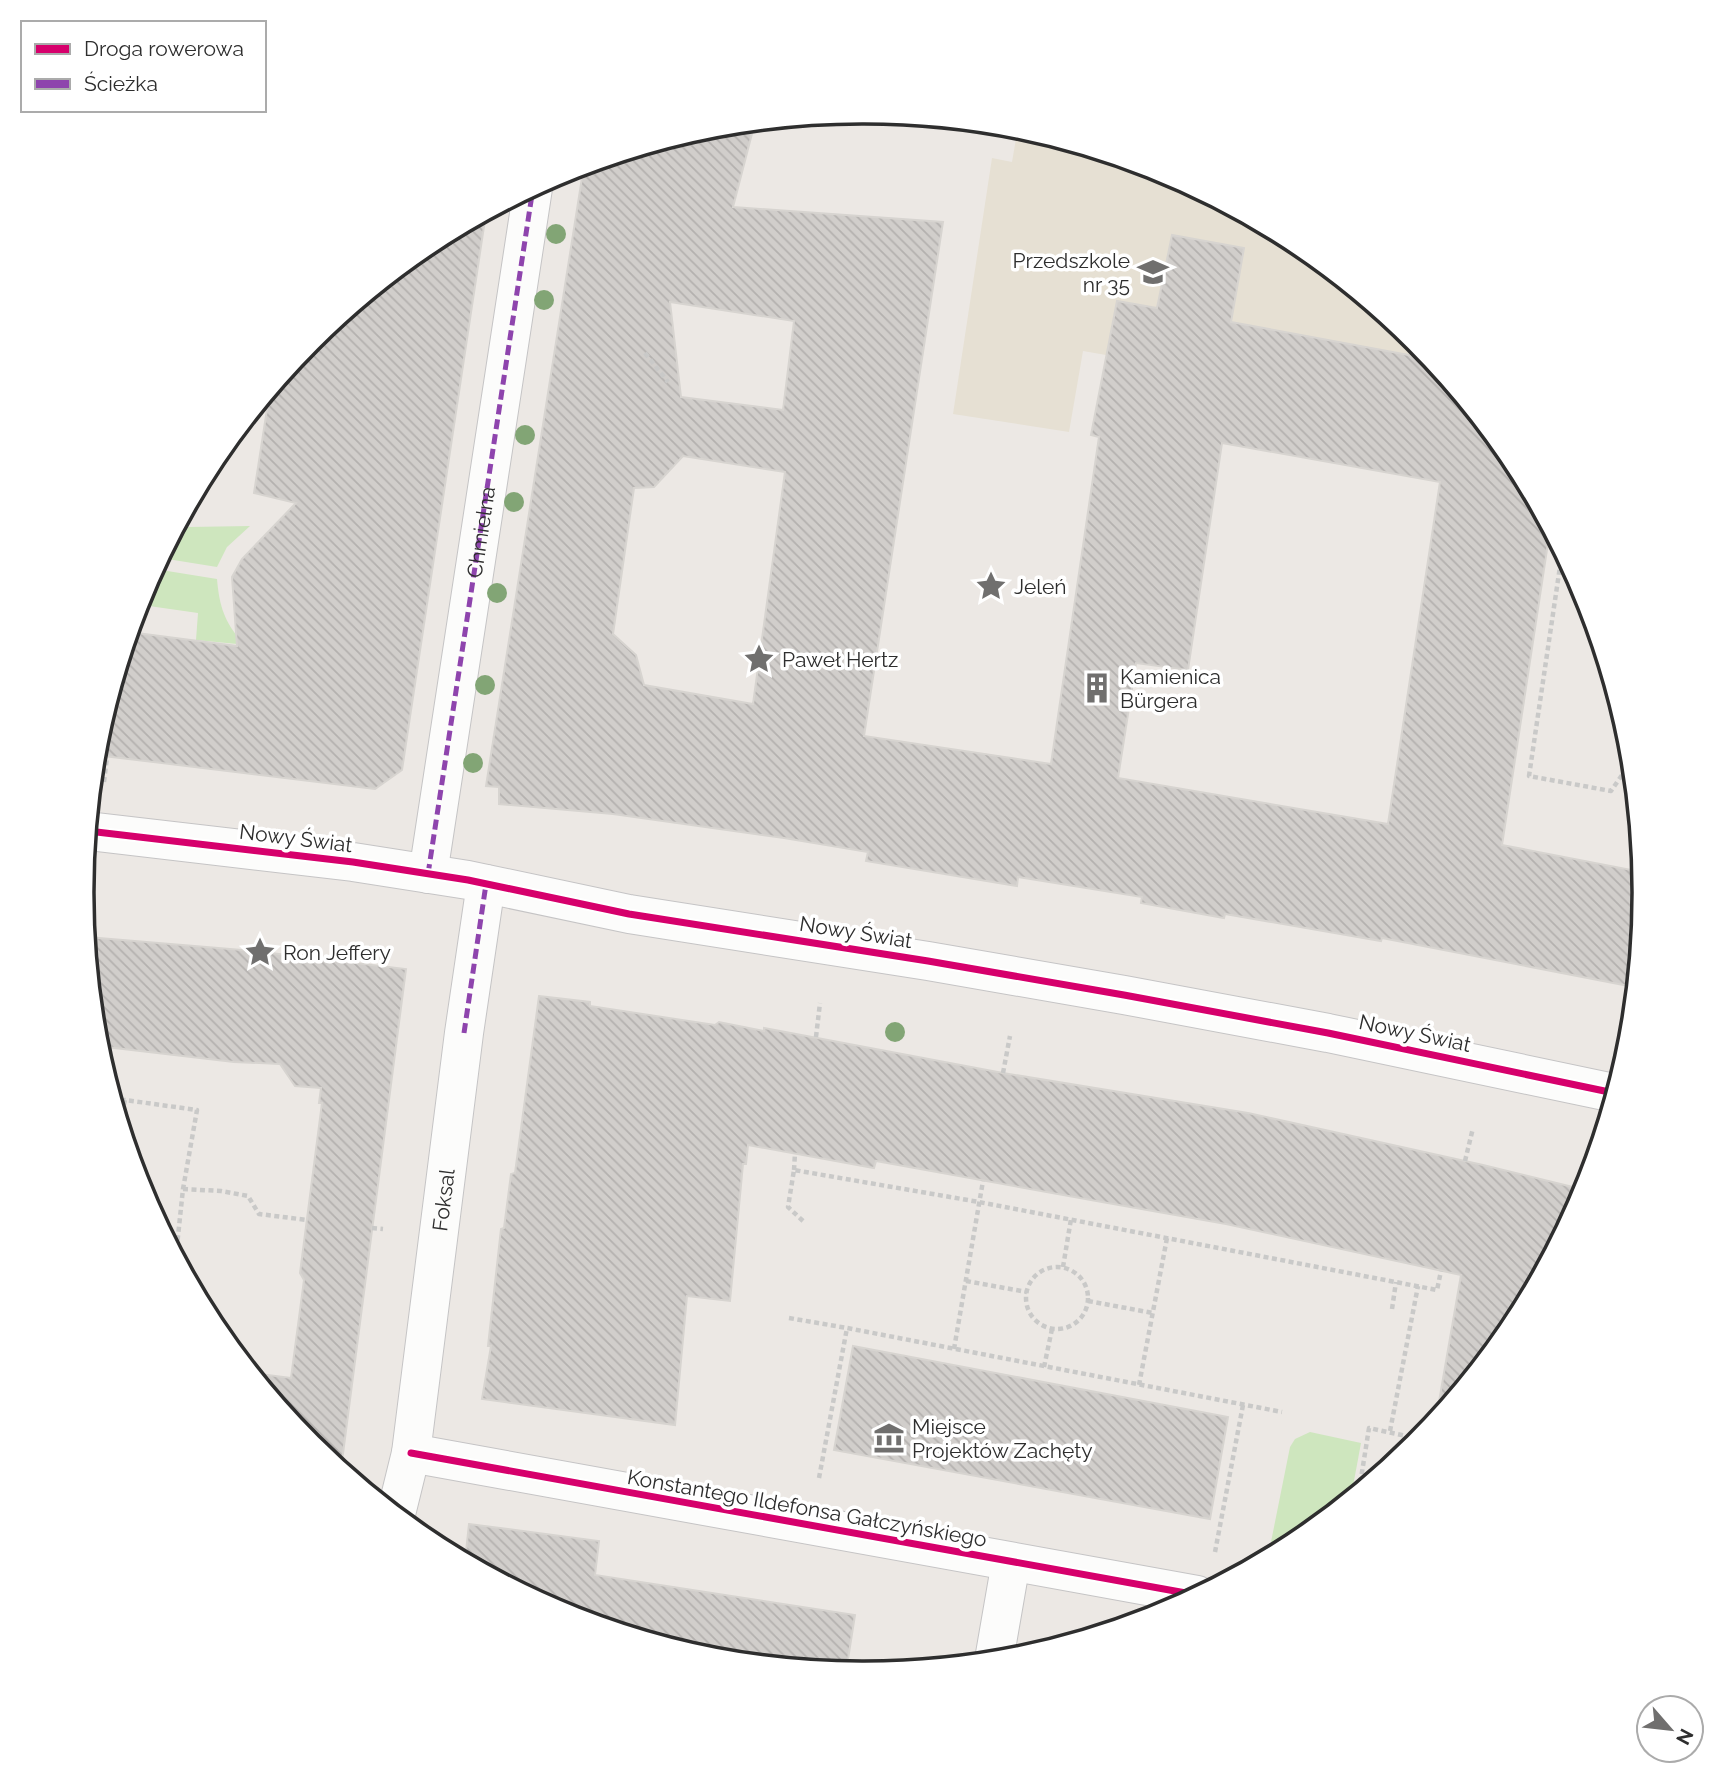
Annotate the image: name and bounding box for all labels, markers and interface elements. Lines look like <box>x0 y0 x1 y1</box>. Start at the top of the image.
legend <box>21 21 266 112</box>
text: Droga rowerowa <box>84 36 244 61</box>
text: Ścieżka <box>84 71 158 96</box>
place label: Przedszkole nr 35 <box>1013 248 1130 297</box>
school or university icon: Przedszkole nr 35 <box>1136 255 1170 289</box>
street label: Chmielna <box>461 484 500 579</box>
place icon: Jeleń <box>974 569 1008 603</box>
place label: Jeleń <box>1014 574 1067 599</box>
place icon: Paweł Hertz <box>742 642 776 676</box>
place label: Paweł Hertz <box>782 647 898 672</box>
place label: Kamienica Bürgera <box>1120 664 1221 713</box>
building icon: Kamienica Bürgera <box>1080 671 1114 705</box>
street label: Nowy Świat <box>238 819 354 857</box>
street label: Nowy Świat <box>798 911 914 953</box>
place icon: Ron Jeffery <box>243 935 277 969</box>
place label: Ron Jeffery <box>283 940 391 965</box>
street label: Nowy Świat <box>1357 1009 1473 1057</box>
street label: Foksal <box>427 1167 459 1232</box>
place label: Miejsce Projektów Zachęty <box>912 1414 1093 1463</box>
museum icon: Miejsce Projektów Zachęty <box>872 1421 906 1455</box>
street label: Konstantego Ildefonsa Gałczyńskiego <box>625 1464 989 1552</box>
north arrow <box>1635 1694 1705 1764</box>
text: N <box>1672 1725 1698 1749</box>

